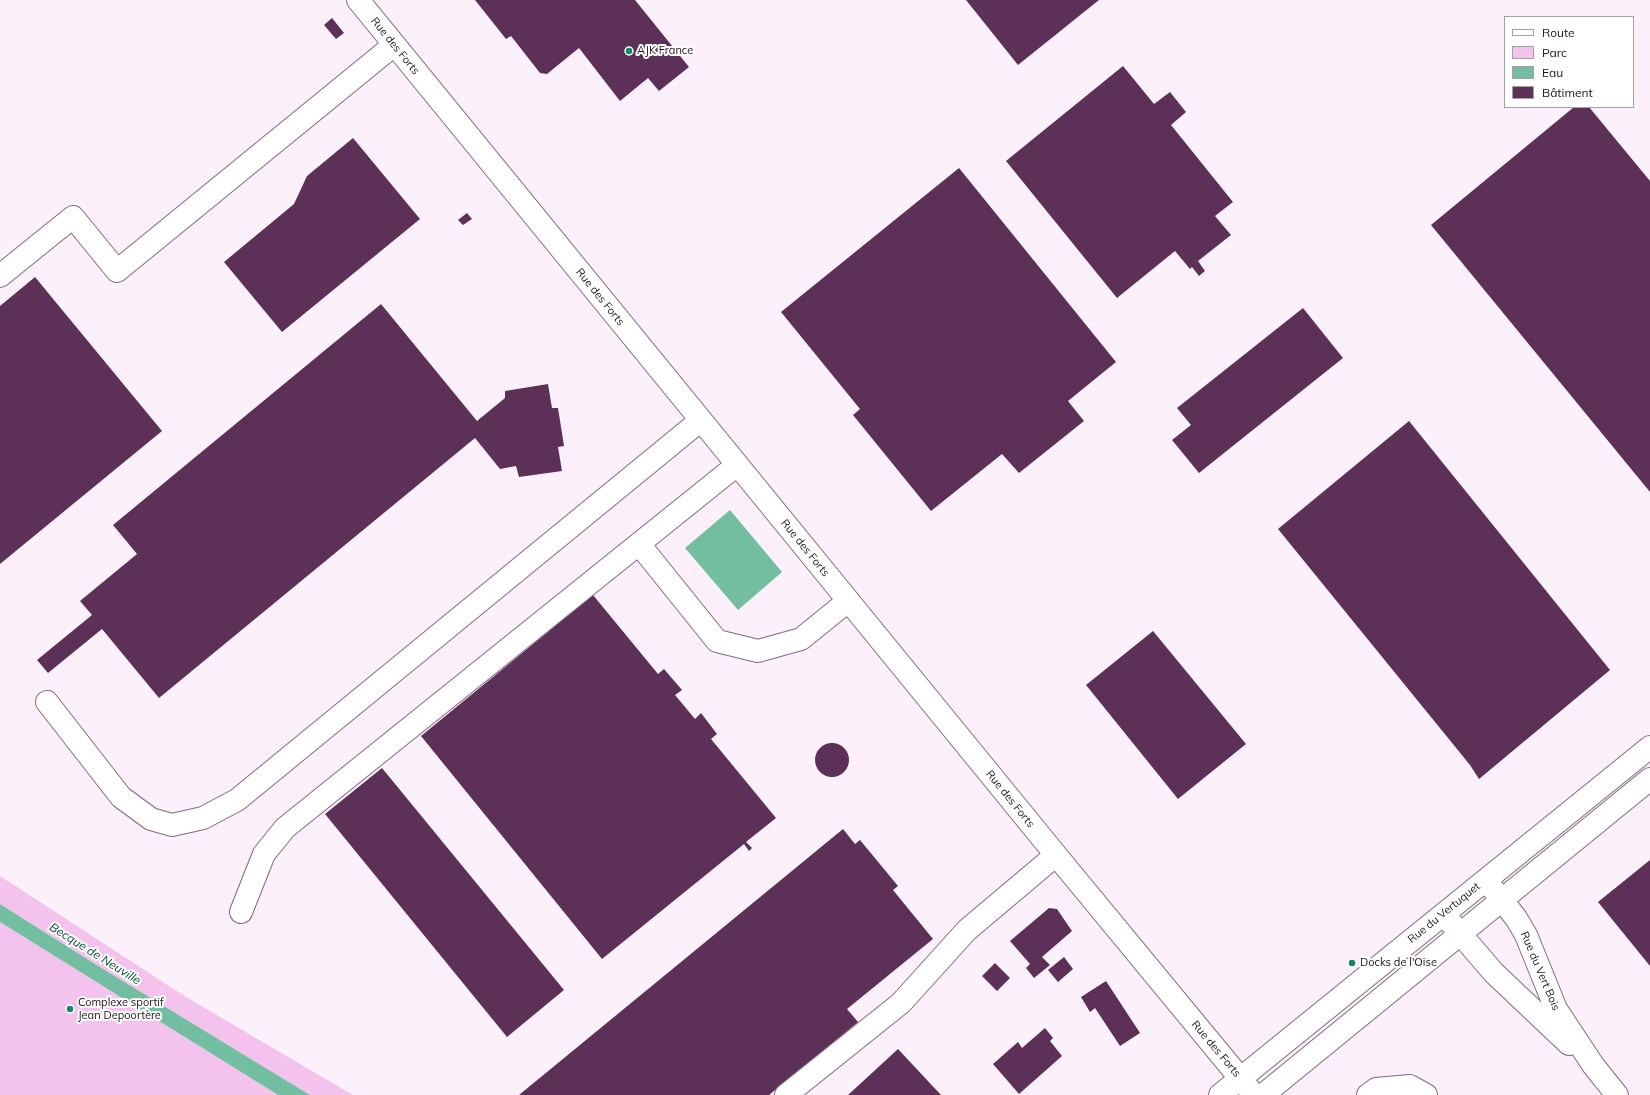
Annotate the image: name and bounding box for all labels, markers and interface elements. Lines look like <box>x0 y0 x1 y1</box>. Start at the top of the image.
street label: Rue des Forts <box>368 15 422 77</box>
legend <box>1504 16 1634 108</box>
text: Route <box>1542 25 1575 40</box>
place label: AJK France <box>637 44 693 58</box>
text: Parc <box>1542 45 1567 60</box>
marker: AJK France <box>624 46 634 56</box>
text: Eau <box>1542 65 1563 80</box>
text: Bâtiment <box>1542 85 1593 100</box>
street label: Rue des Forts <box>573 266 627 328</box>
street label: Rue des Forts <box>778 517 832 579</box>
street label: Rue des Forts <box>983 768 1037 830</box>
street label: Rue du Vertuquet <box>1405 880 1483 946</box>
water label: Becque de Neuville <box>47 920 143 988</box>
street label: Rue du Vert Bois <box>1517 930 1563 1012</box>
place label: Docks de l'Oise <box>1360 956 1437 970</box>
marker: Docks de l'Oise <box>1347 958 1357 968</box>
place label: Complexe sportif Jean Depoortère <box>78 996 164 1022</box>
marker: Complexe sportif Jean Depoortère <box>65 1004 75 1014</box>
street label: Rue des Forts <box>1189 1018 1243 1080</box>

